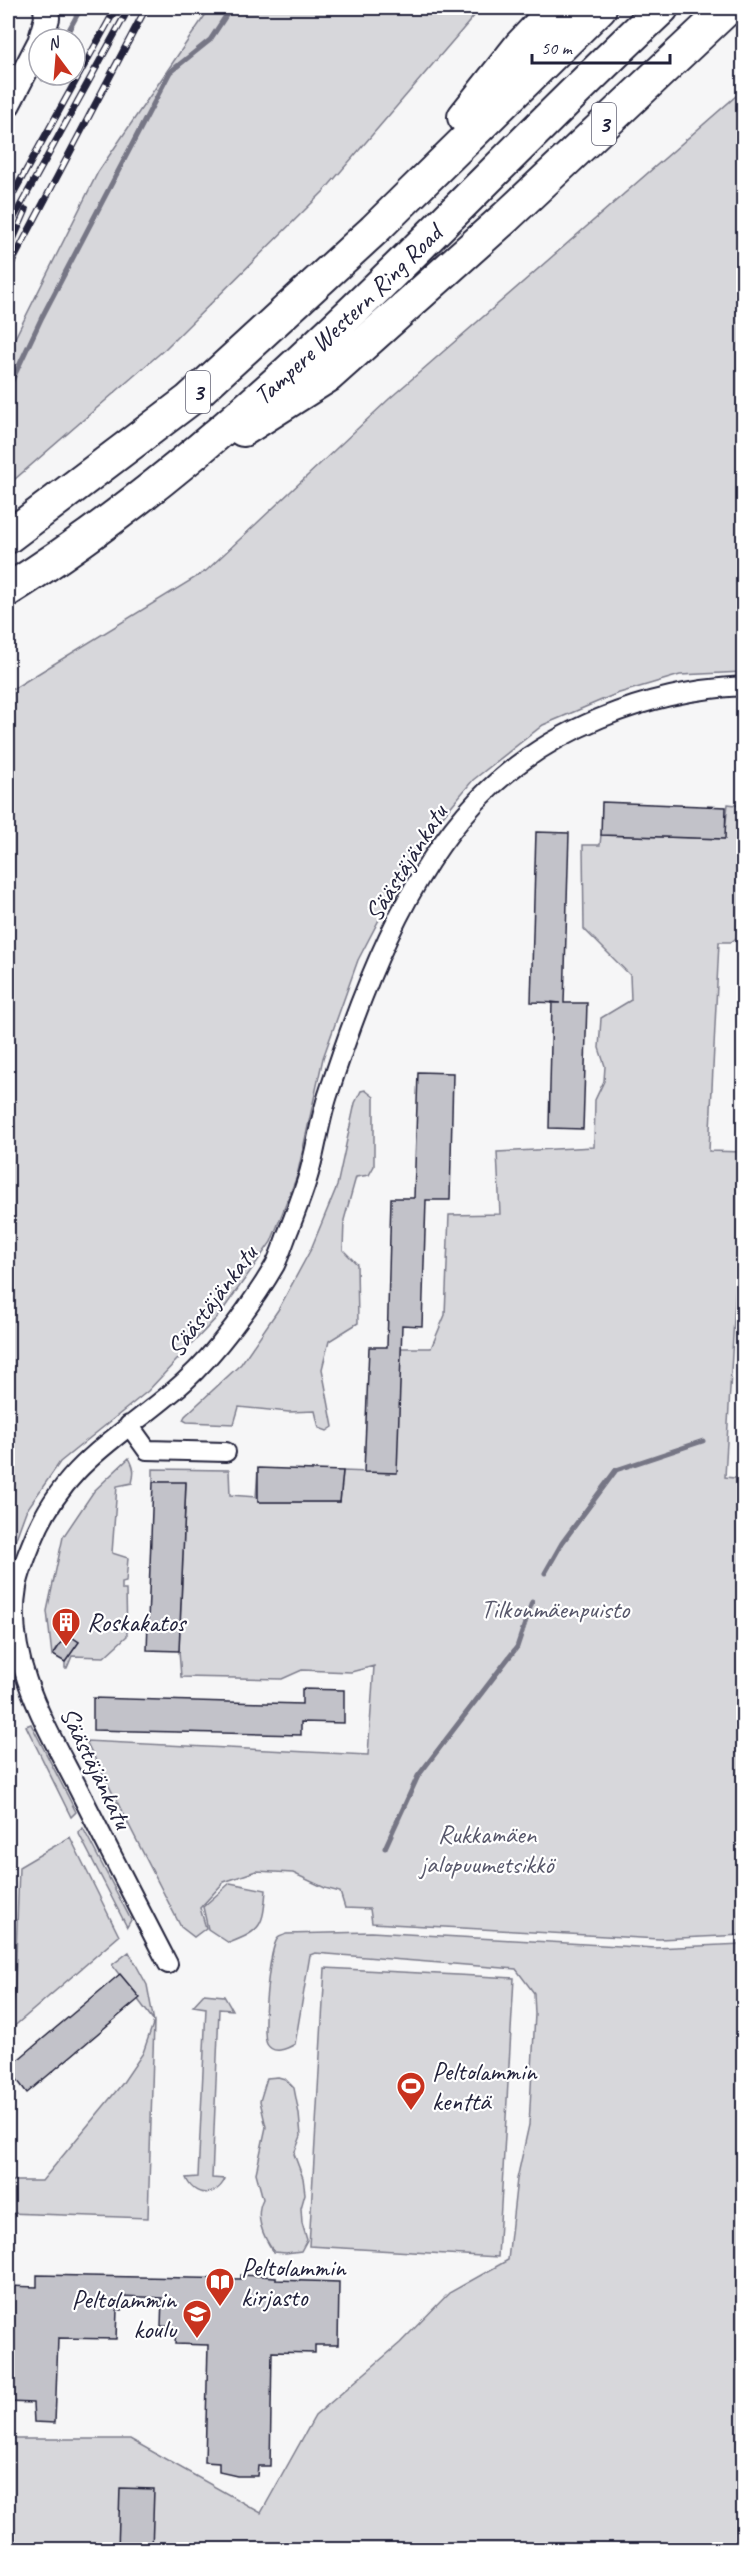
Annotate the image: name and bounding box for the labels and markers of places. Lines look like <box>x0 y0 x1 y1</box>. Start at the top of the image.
building icon: Roskakatos <box>50 1606 82 1648</box>
place label: Roskakatos <box>87 1606 188 1639</box>
place label: Peltolammin kenttä <box>432 2055 538 2118</box>
sports icon: Peltolammin kenttä <box>395 2070 427 2112</box>
place label: Peltolammin kirjasto <box>241 2251 347 2314</box>
library icon: Peltolammin kirjasto <box>204 2266 236 2308</box>
place label: Peltolammin koulu <box>71 2283 177 2346</box>
school or university icon: Peltolammin koulu <box>181 2298 213 2340</box>

